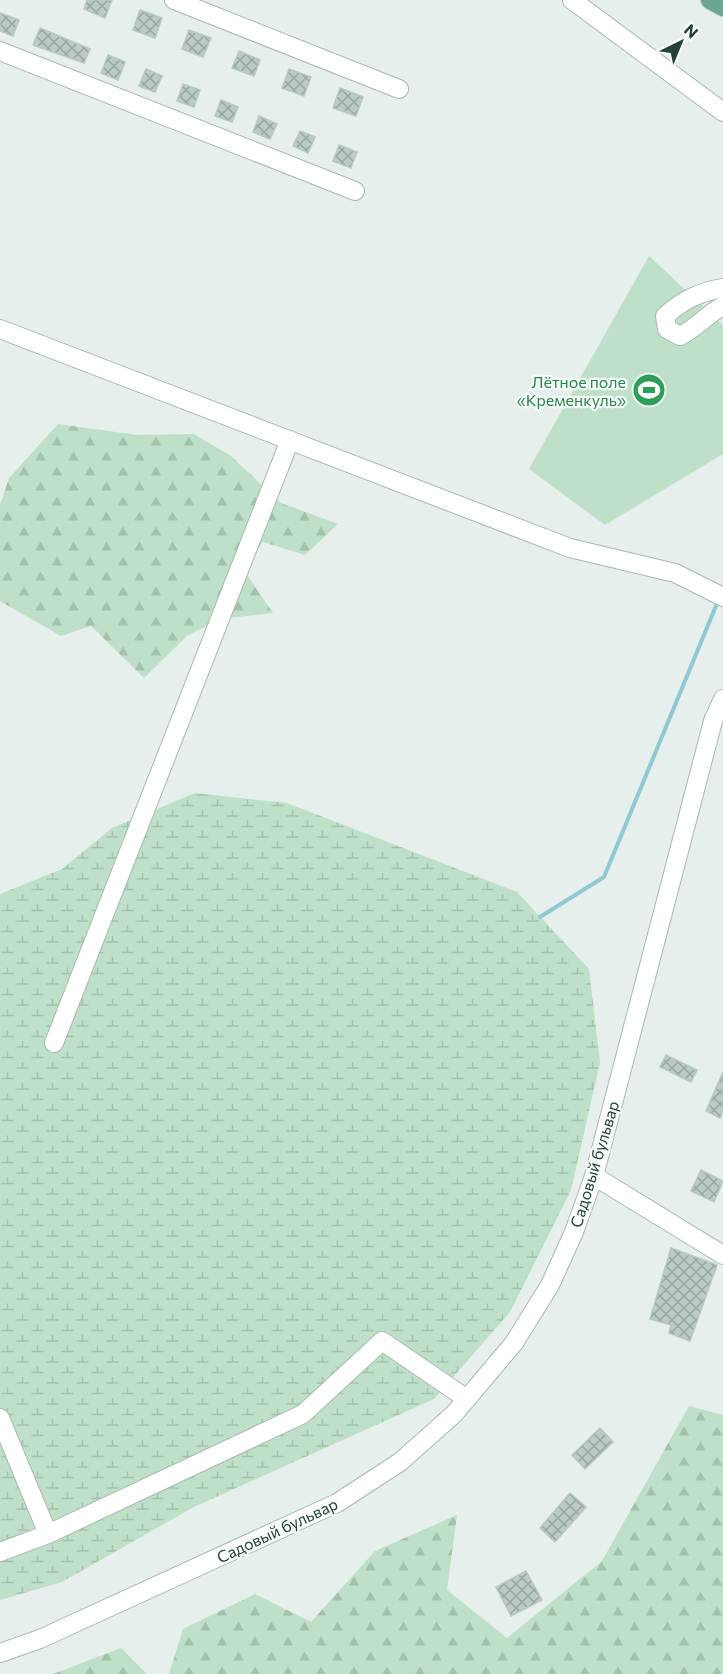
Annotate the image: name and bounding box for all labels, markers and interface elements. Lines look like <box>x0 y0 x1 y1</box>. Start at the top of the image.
north arrow <box>651 12 711 72</box>
text: N <box>681 20 702 42</box>
place label: Лётное поле «Кременкуль» <box>517 372 626 409</box>
sports icon: Лётное поле «Кременкуль» <box>631 372 667 408</box>
street label: Садовый бульвар <box>566 1098 622 1230</box>
street label: Садовый бульвар <box>213 1494 341 1566</box>

